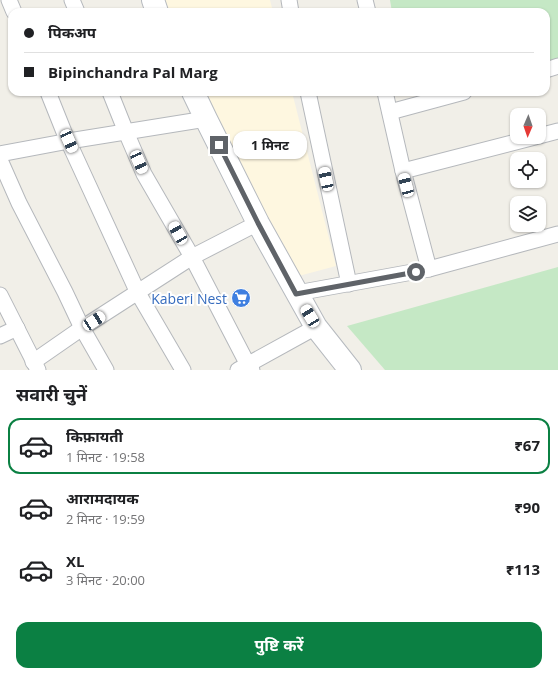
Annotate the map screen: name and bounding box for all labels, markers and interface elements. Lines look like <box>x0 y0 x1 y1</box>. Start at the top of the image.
text: पिकअप <box>48 22 96 42</box>
text: Bipinchandra Pal Marg <box>48 62 218 82</box>
north arrow <box>510 108 546 144</box>
map controls <box>510 108 546 232</box>
car <box>59 128 79 154</box>
callout: 1 मिनट <box>233 131 307 159</box>
route end <box>210 136 228 154</box>
text: 1 मिनट <box>251 136 289 154</box>
car <box>129 149 149 175</box>
button: locate <box>510 152 546 188</box>
car <box>318 166 334 192</box>
car <box>397 172 415 198</box>
button: layers <box>510 196 546 232</box>
car <box>167 220 189 246</box>
route start <box>407 263 425 281</box>
supermarket icon: Kaberi Nest <box>230 287 252 309</box>
place label: Kaberi Nest <box>151 289 227 308</box>
car <box>299 303 321 329</box>
car <box>81 309 107 333</box>
text: सवारी चुनें <box>16 382 87 406</box>
text: किफ़ायती <box>66 426 123 446</box>
icon: car <box>18 428 54 464</box>
text: ₹67 <box>514 435 540 455</box>
text: 1 मिनट · 19:58 <box>66 448 145 466</box>
text: आरामदायक <box>66 488 139 508</box>
icon: car <box>18 490 54 526</box>
text: ₹90 <box>514 497 540 517</box>
text: 2 मिनट · 19:59 <box>66 510 145 528</box>
text: XL <box>66 551 84 571</box>
icon: car <box>18 552 54 588</box>
text: ₹113 <box>506 559 540 579</box>
text: 3 मिनट · 20:00 <box>66 571 145 589</box>
button: पुष्टि करें <box>16 622 542 668</box>

